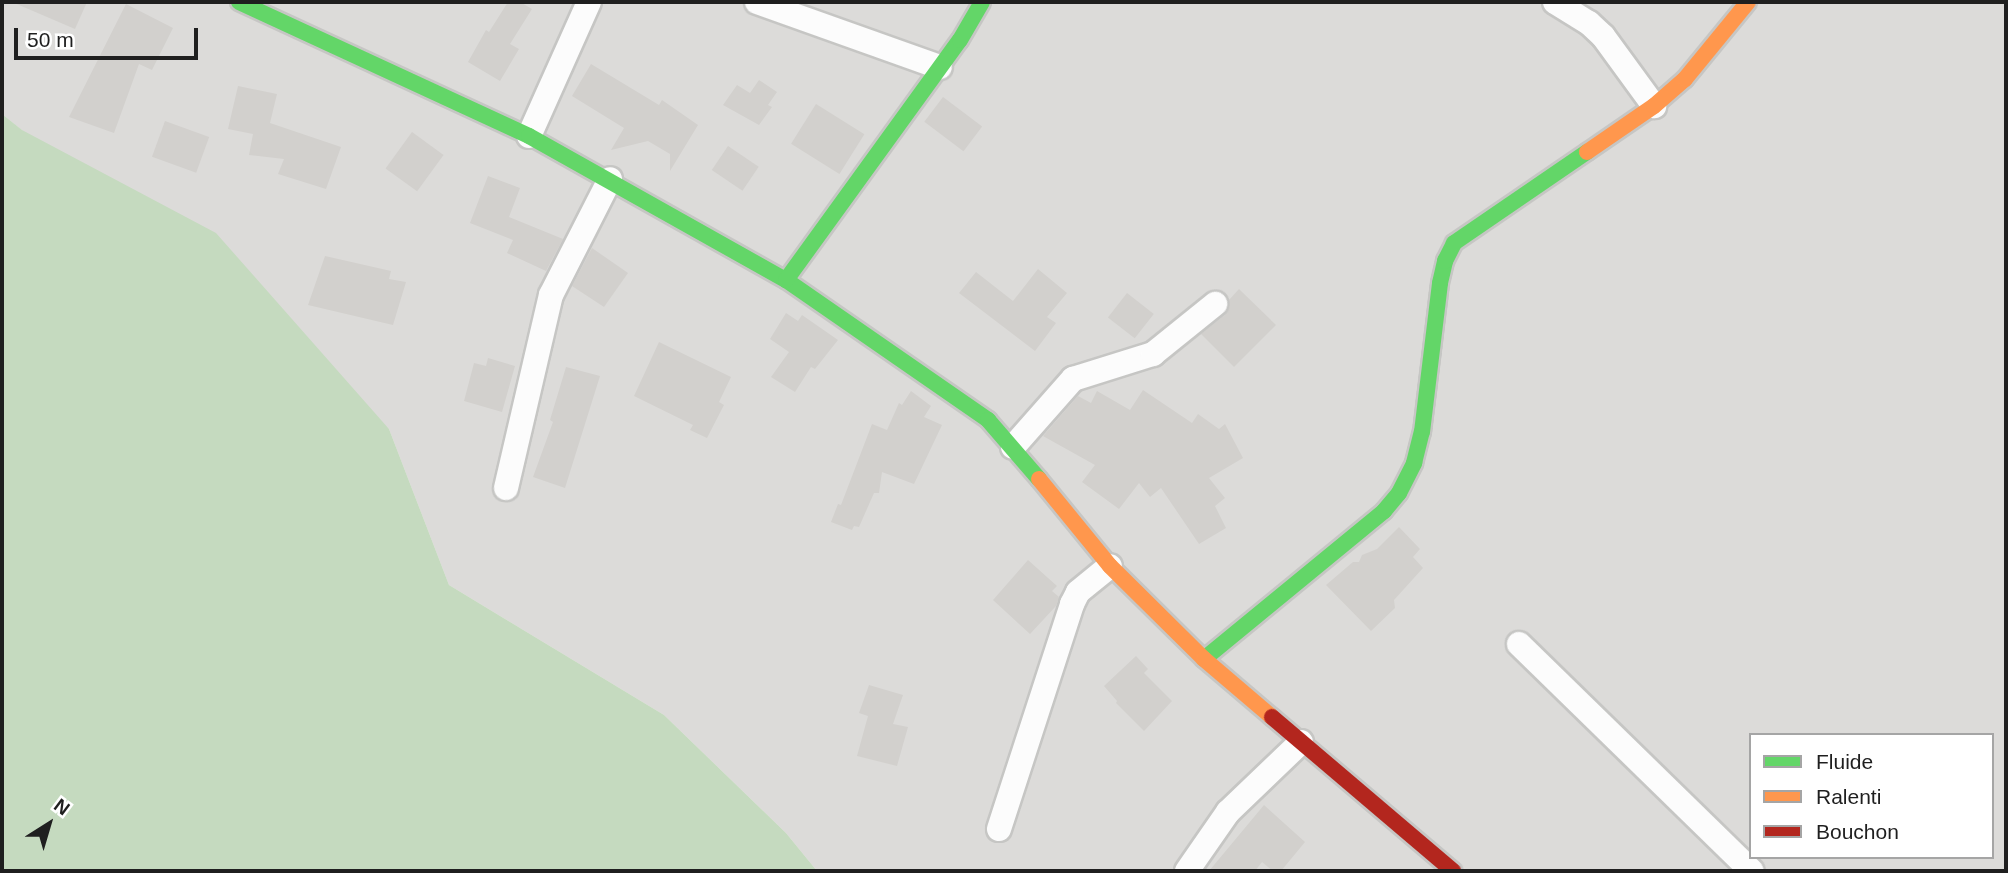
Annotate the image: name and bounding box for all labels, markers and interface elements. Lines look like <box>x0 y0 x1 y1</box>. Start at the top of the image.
scale bar <box>18 14 201 58</box>
text: 50 m <box>27 28 74 51</box>
legend <box>1749 733 1994 859</box>
text: Fluide <box>1816 750 1873 773</box>
text: Ralenti <box>1816 785 1881 808</box>
north arrow <box>14 789 84 859</box>
text: N <box>50 794 74 819</box>
text: Bouchon <box>1816 820 1899 843</box>

